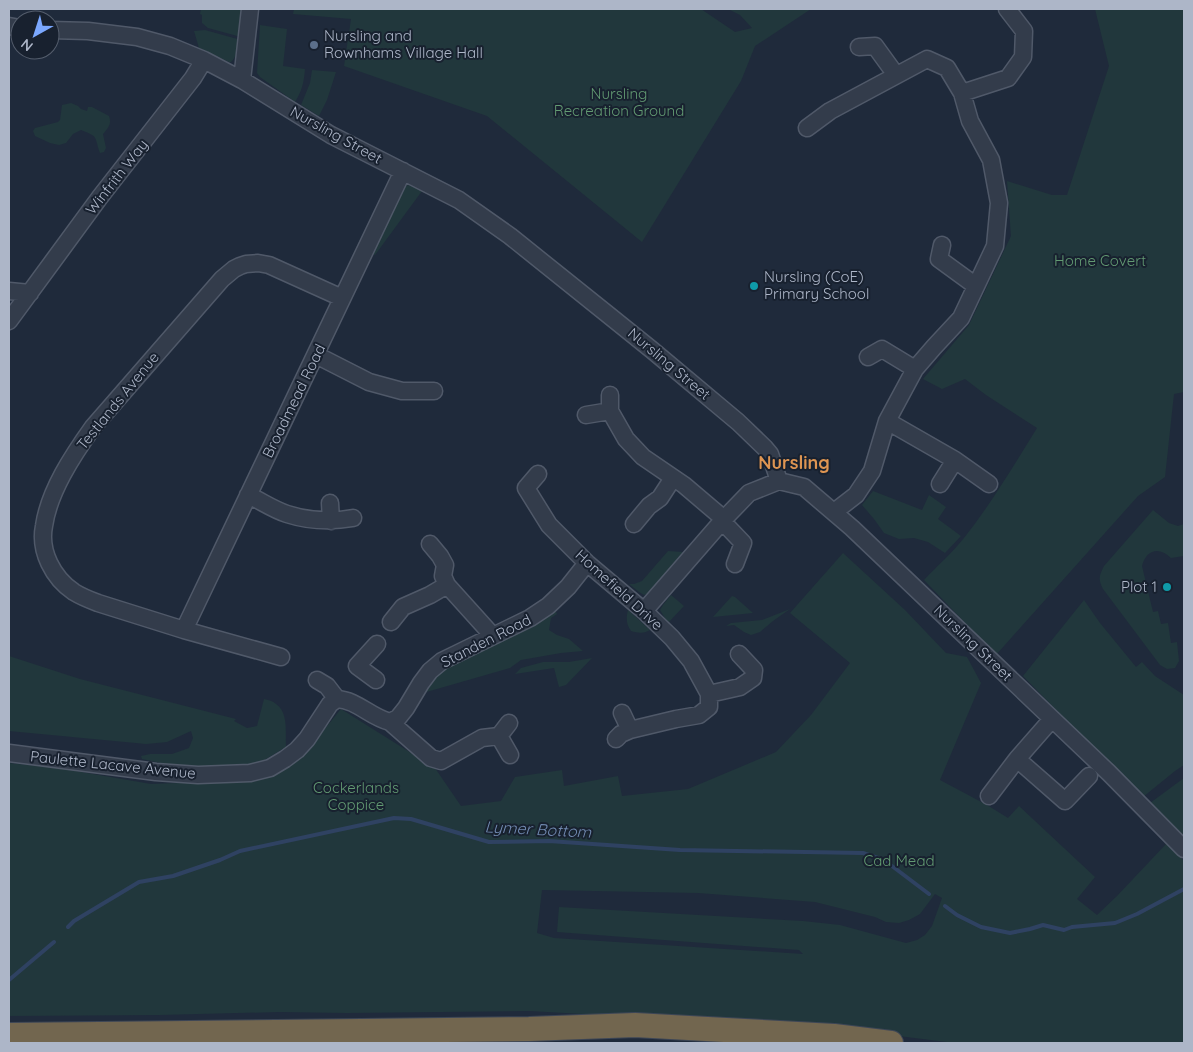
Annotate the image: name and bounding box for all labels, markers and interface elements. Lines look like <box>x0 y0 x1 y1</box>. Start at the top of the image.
north arrow <box>10 10 60 60</box>
place label: Nursling and Rownhams Village Hall <box>324 26 483 62</box>
text: N <box>17 35 36 55</box>
marker: Nursling and Rownhams Village Hall <box>308 39 320 51</box>
park label: Nursling Recreation Ground <box>554 84 684 120</box>
street label: Nursling Street <box>287 102 385 168</box>
street label: Winfrith Way <box>81 135 152 218</box>
park label: Home Covert <box>1054 251 1146 270</box>
place label: Nursling (CoE) Primary School <box>764 267 869 303</box>
marker: Nursling (CoE) Primary School <box>748 280 760 292</box>
street label: Nursling Street <box>624 324 715 404</box>
street label: Broadmead Road <box>258 341 329 461</box>
street label: Testlands Avenue <box>72 348 163 454</box>
district label: Nursling <box>758 451 830 474</box>
street label: Homefield Drive <box>571 545 667 634</box>
place label: Plot 1 <box>1121 577 1157 596</box>
marker: Plot 1 <box>1161 581 1173 593</box>
street label: Nursling Street <box>930 600 1017 685</box>
street label: Standen Road <box>437 610 534 671</box>
street label: Paulette Lacave Avenue <box>29 746 197 783</box>
park label: Cockerlands Coppice <box>313 778 399 814</box>
water label: Lymer Bottom <box>484 816 592 842</box>
park label: Cad Mead <box>863 851 935 870</box>

